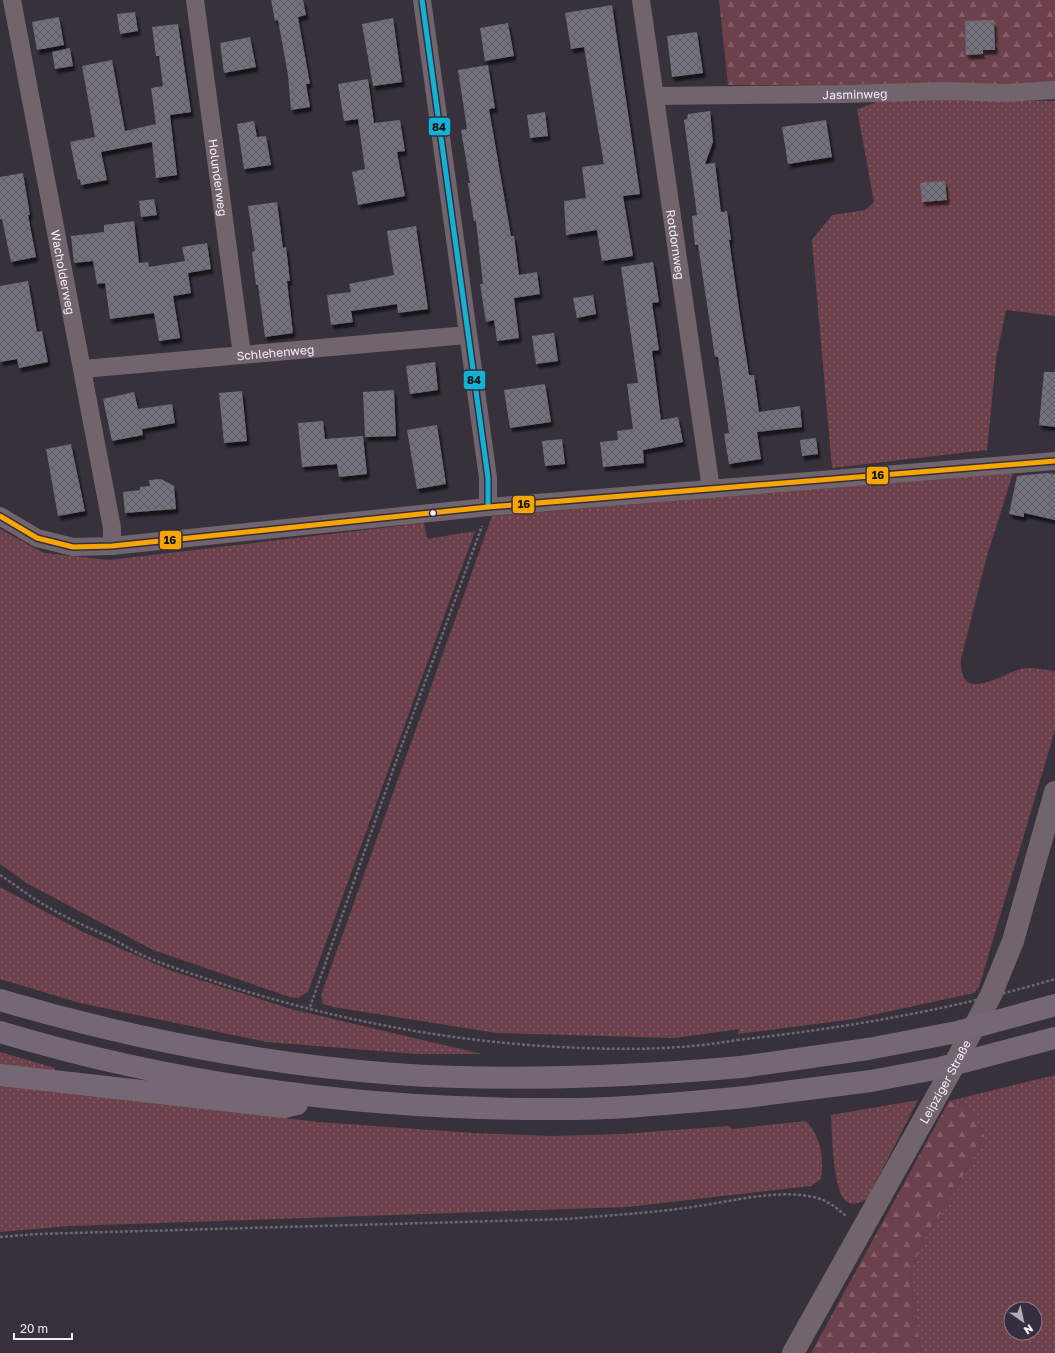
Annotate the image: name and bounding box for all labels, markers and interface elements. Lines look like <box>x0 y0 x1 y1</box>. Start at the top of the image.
street label: Jasminweg <box>822 85 888 102</box>
line badge: 84 <box>428 117 451 136</box>
text: 84 <box>432 120 446 133</box>
street label: Holunderweg <box>206 138 231 217</box>
street label: Rotdornweg <box>664 209 688 281</box>
street label: Wacholderweg <box>48 229 79 316</box>
street label: Schlehenweg <box>236 341 315 363</box>
line badge: 84 <box>463 370 486 390</box>
text: 84 <box>467 373 481 386</box>
line badge: 16 <box>866 466 889 485</box>
text: 16 <box>872 468 884 481</box>
line badge: 16 <box>512 495 535 514</box>
text: 16 <box>518 497 530 510</box>
unlabelled marker <box>428 508 438 518</box>
line badge: 16 <box>159 530 182 550</box>
text: 16 <box>164 533 176 546</box>
street label: Leipziger Straße <box>916 1037 973 1126</box>
north arrow <box>1003 1301 1043 1341</box>
scale bar <box>14 1315 72 1341</box>
text: 20 m <box>20 1321 48 1336</box>
text: N <box>1022 1322 1036 1337</box>

